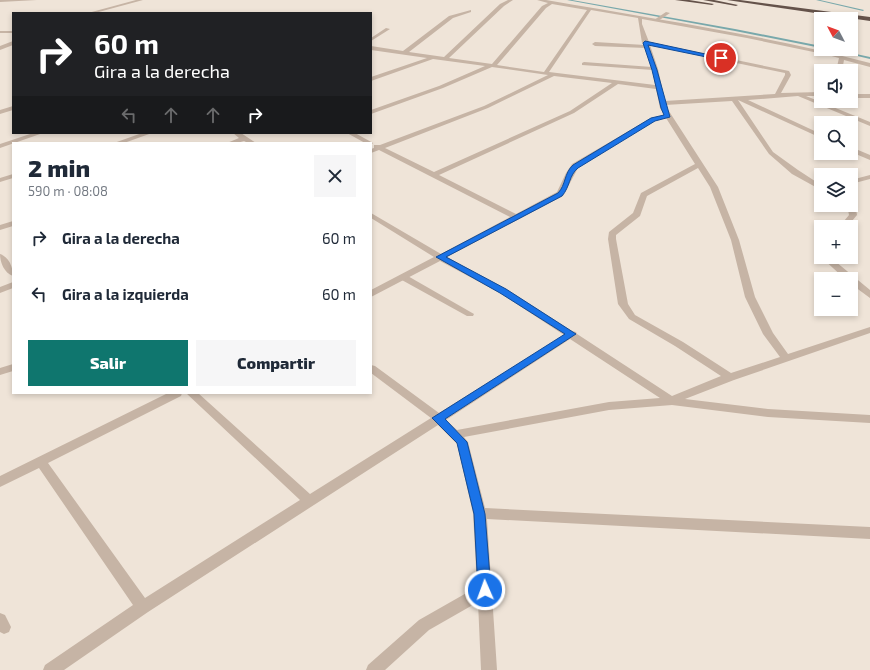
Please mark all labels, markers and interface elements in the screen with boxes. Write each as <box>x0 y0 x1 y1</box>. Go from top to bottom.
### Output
north arrow <box>814 12 858 56</box>
map controls <box>814 12 858 316</box>
text: 60 m <box>94 26 159 60</box>
icon: right <box>28 28 80 80</box>
pin <box>704 41 738 75</box>
icon: arrive <box>710 47 732 69</box>
text: Gira a la derecha <box>94 60 230 82</box>
button: sound <box>814 64 858 108</box>
icon: left <box>118 104 140 126</box>
icon: ahead <box>160 104 182 126</box>
icon: ahead <box>202 104 224 126</box>
icon: right <box>244 104 266 126</box>
button: search <box>814 116 858 160</box>
text: 2 min <box>28 153 90 182</box>
button: close <box>314 155 356 197</box>
button: layers <box>814 168 858 212</box>
text: 590 m · 08:08 <box>28 183 108 199</box>
button: + <box>814 220 858 264</box>
icon: right <box>28 227 50 249</box>
text: Gira a la derecha <box>62 229 180 247</box>
text: 60 m <box>322 229 356 247</box>
button: − <box>814 272 858 316</box>
icon: left <box>28 283 50 305</box>
text: Gira a la izquierda <box>62 285 189 303</box>
text: 60 m <box>322 285 356 303</box>
button: Salir <box>28 340 188 386</box>
button: Compartir <box>196 340 356 386</box>
position arrow <box>464 569 506 611</box>

